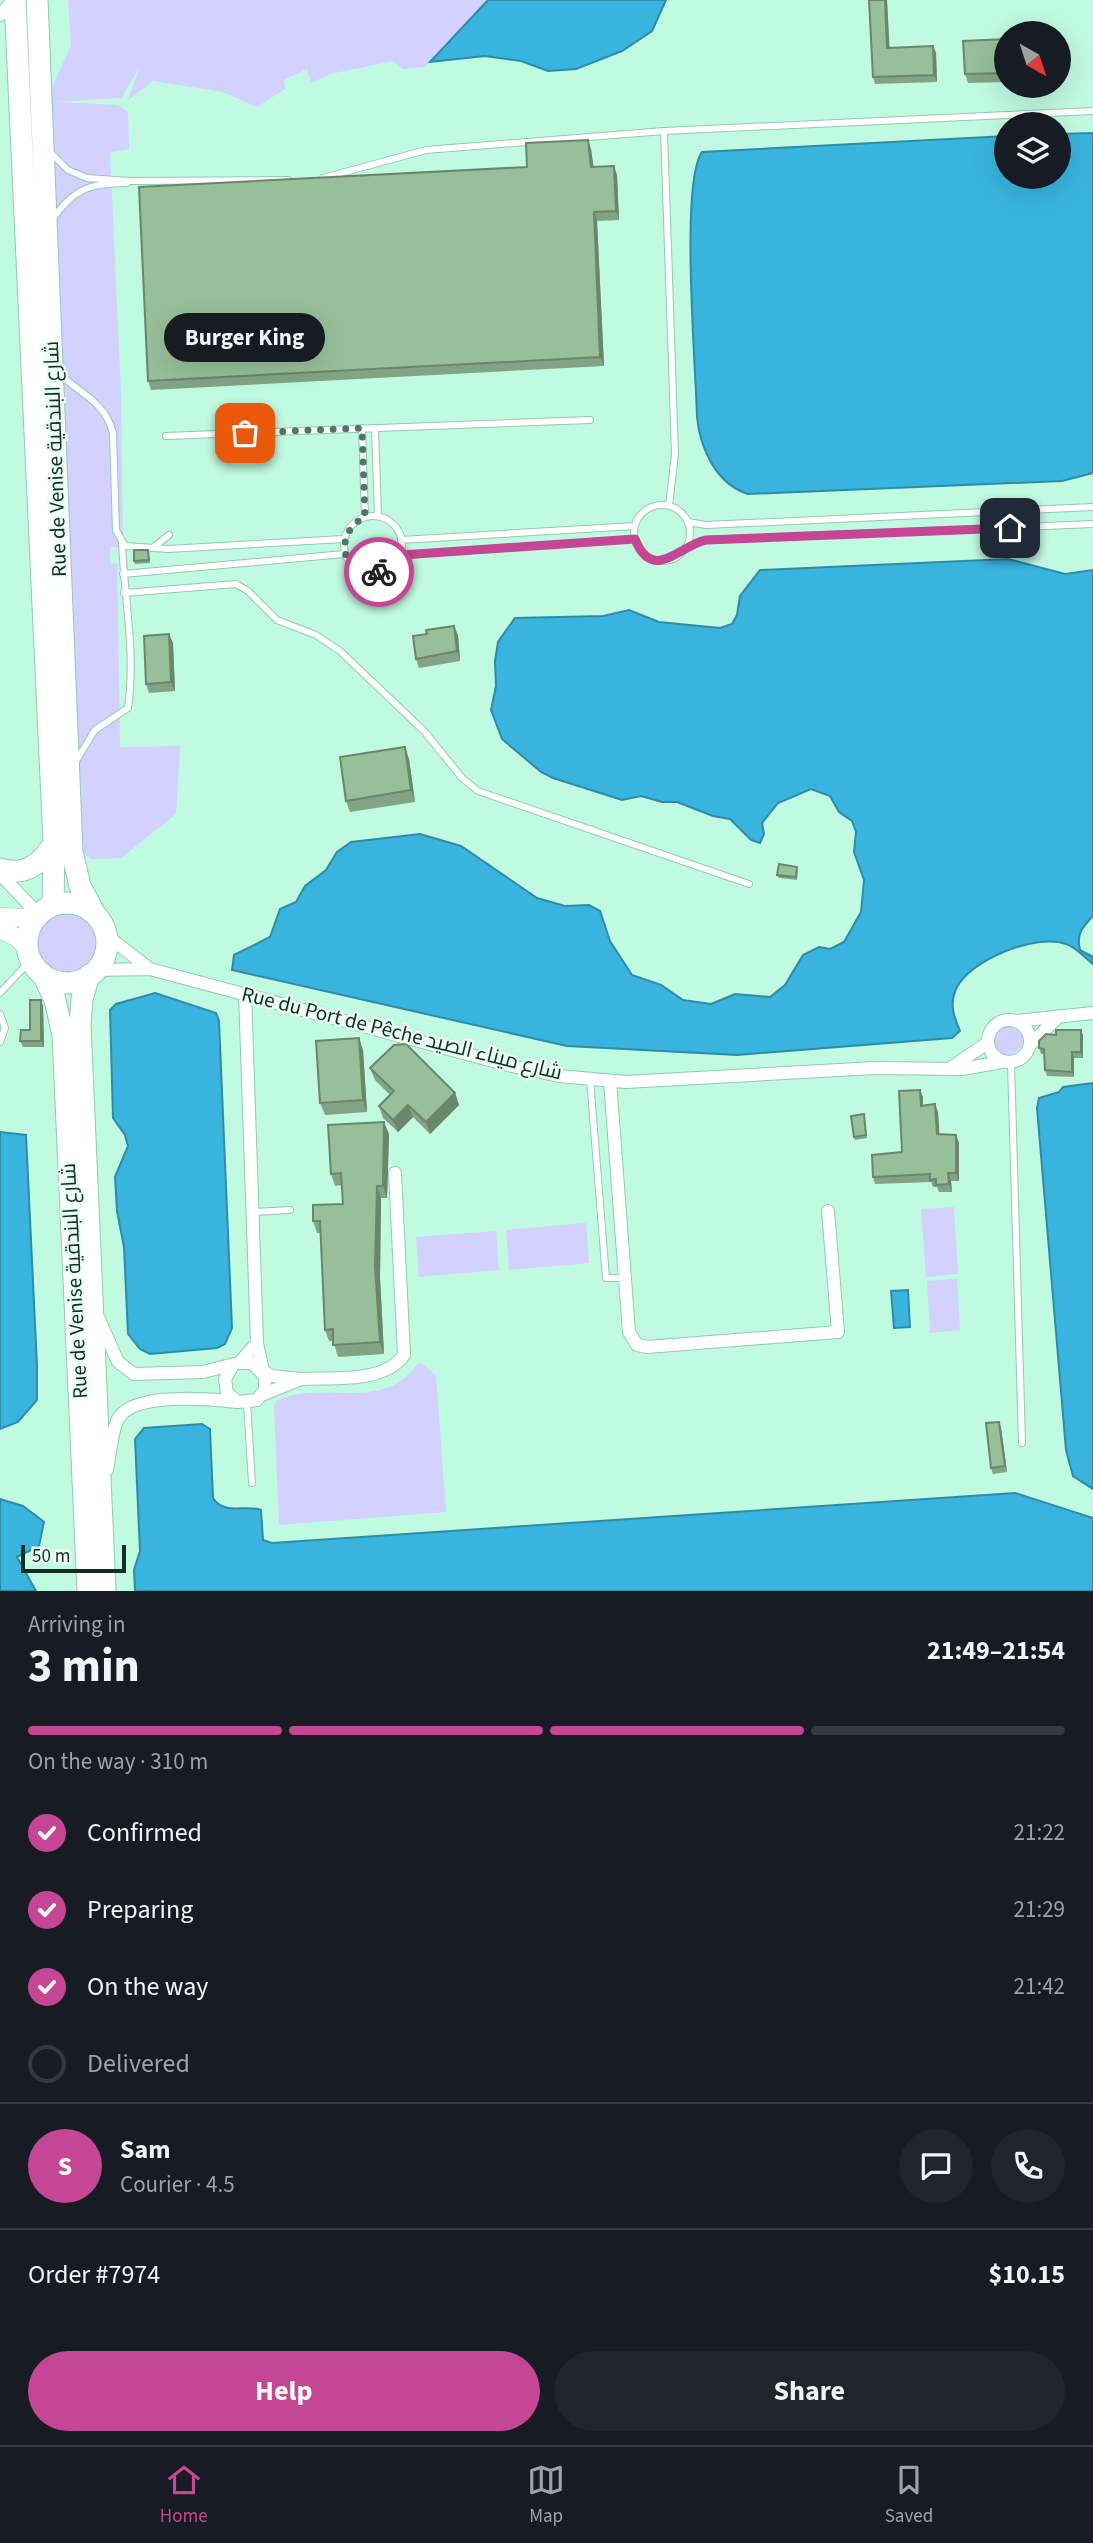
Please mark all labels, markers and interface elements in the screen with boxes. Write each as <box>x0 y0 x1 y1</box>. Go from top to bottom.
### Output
north arrow <box>994 21 1071 98</box>
map controls <box>994 21 1071 189</box>
button: layers <box>994 112 1071 189</box>
callout: Burger King <box>164 314 326 363</box>
text: Burger King <box>185 321 304 354</box>
street label: Rue de Venise شارع البندقية <box>36 340 74 578</box>
pin <box>215 403 275 463</box>
icon: bag <box>226 414 264 452</box>
pin <box>980 498 1040 558</box>
icon: home <box>991 509 1029 547</box>
courier <box>344 537 414 607</box>
icon: bike <box>360 553 398 591</box>
street label: Rue du Port de Pêche شارع ميناء الصيد <box>238 979 566 1087</box>
street label: Rue de Venise شارع البندقية <box>53 1162 95 1400</box>
scale bar <box>21 1542 126 1574</box>
text: 50 m <box>32 1543 70 1570</box>
text: Arriving in <box>28 1608 126 1641</box>
text: 21:49–21:54 <box>927 1632 1065 1669</box>
text: 3 min <box>28 1634 140 1699</box>
text: On the way · 310 m <box>28 1745 208 1778</box>
icon: check <box>28 1814 66 1852</box>
text: Confirmed <box>87 1814 202 1851</box>
text: 21:22 <box>1014 1816 1065 1849</box>
icon: check <box>28 1891 66 1929</box>
text: Preparing <box>87 1891 193 1928</box>
text: 21:29 <box>1014 1893 1065 1926</box>
icon: check <box>28 1968 66 2006</box>
text: On the way <box>87 1968 208 2005</box>
text: 21:42 <box>1014 1970 1065 2003</box>
text: Delivered <box>87 2045 190 2082</box>
button: chat <box>899 2129 973 2203</box>
button: phone <box>991 2129 1065 2203</box>
text: Sam <box>120 2131 170 2168</box>
text: S <box>58 2148 72 2185</box>
text: Courier · 4.5 <box>120 2168 235 2201</box>
text: Order #7974 <box>28 2256 160 2293</box>
text: $10.15 <box>989 2256 1065 2293</box>
button: Help <box>28 2351 540 2431</box>
button: Share <box>554 2351 1065 2431</box>
tab: Home <box>160 2461 208 2530</box>
tab: Map <box>527 2461 565 2530</box>
tab: Saved <box>885 2461 933 2530</box>

